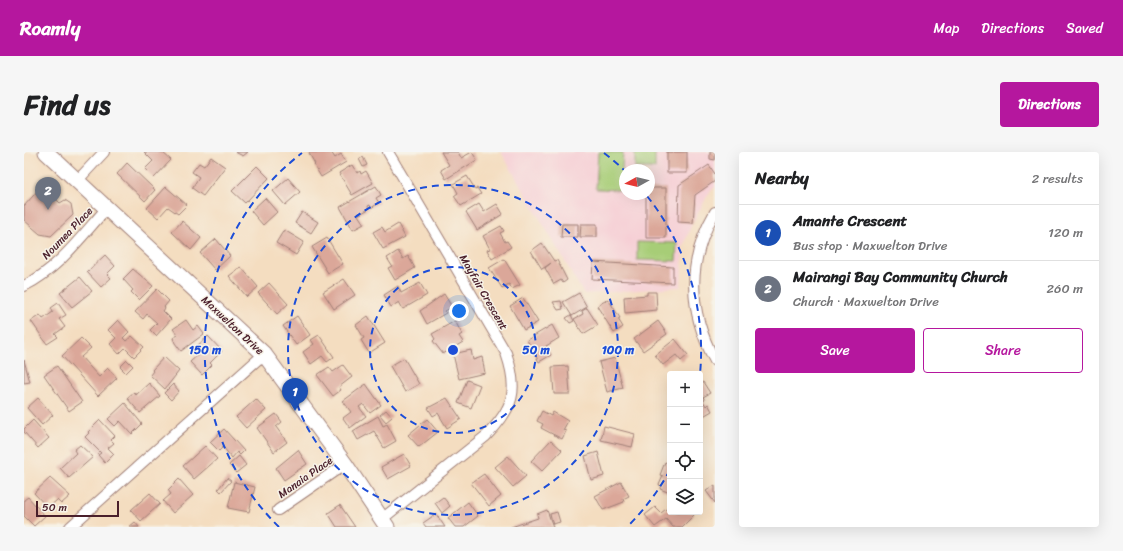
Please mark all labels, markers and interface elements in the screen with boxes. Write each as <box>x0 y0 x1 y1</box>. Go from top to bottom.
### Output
text: Roamly <box>20 12 80 45</box>
text: Map <box>933 16 959 41</box>
text: Directions <box>981 16 1044 41</box>
text: Saved <box>1066 16 1103 41</box>
text: Find us <box>24 80 111 129</box>
button: Directions <box>1000 82 1099 127</box>
text: Nearby <box>755 163 809 193</box>
north arrow <box>619 164 655 200</box>
text: 2 results <box>1032 167 1083 190</box>
pin: 2 <box>35 177 61 210</box>
street label: Noumea Place <box>37 202 98 264</box>
text: Amante Crescent <box>793 208 907 234</box>
text: 1 <box>765 221 771 244</box>
text: 120 m <box>1048 221 1083 244</box>
text: Bus stop · Maxwelton Drive <box>793 234 948 257</box>
street label: Mayfair Crescent <box>454 251 513 334</box>
text: Mairangi Bay Community Church <box>793 264 1008 290</box>
text: 2 <box>764 277 772 300</box>
text: 260 m <box>1047 277 1083 300</box>
text: Church · Maxwelton Drive <box>793 290 939 313</box>
street label: Maxwelton Drive <box>197 291 269 360</box>
your location <box>449 301 469 321</box>
button: Save <box>755 328 915 373</box>
button: Share <box>923 328 1083 373</box>
text: 150 m <box>189 339 222 361</box>
text: 50 m <box>522 339 550 361</box>
text: 100 m <box>602 339 635 361</box>
centre of rings <box>446 343 460 357</box>
map controls <box>667 371 703 515</box>
button: + <box>667 371 703 407</box>
pin: 1 <box>282 378 308 411</box>
button: − <box>667 407 703 443</box>
button: locate <box>667 443 703 479</box>
street label: Manaia Place <box>274 451 337 503</box>
button: layers <box>667 479 703 515</box>
text: 50 m <box>42 498 67 517</box>
scale bar <box>36 499 119 518</box>

